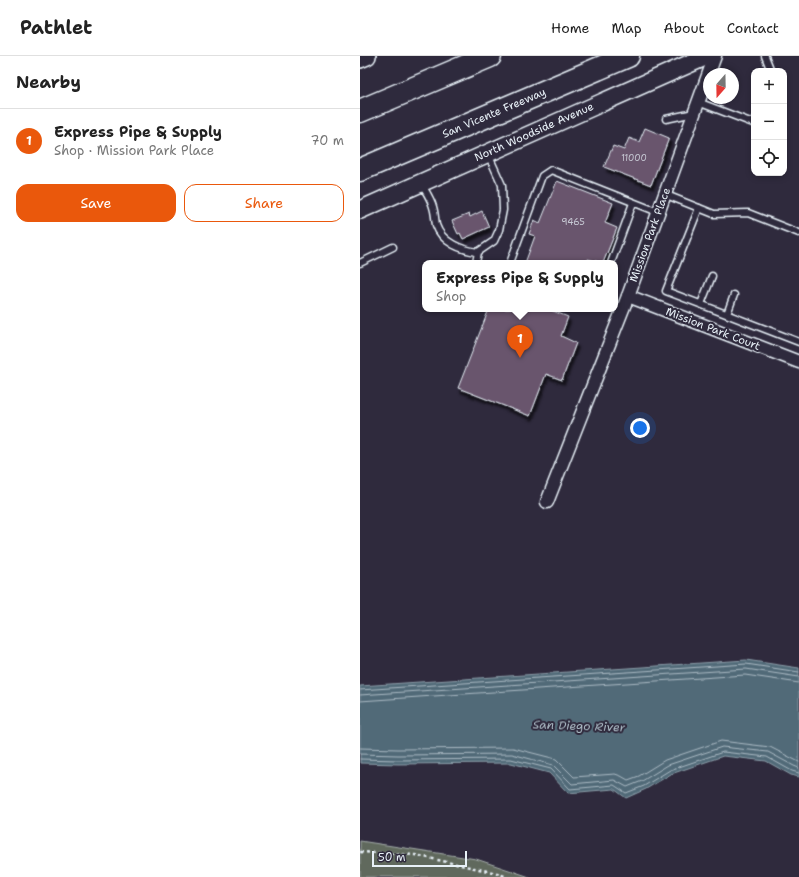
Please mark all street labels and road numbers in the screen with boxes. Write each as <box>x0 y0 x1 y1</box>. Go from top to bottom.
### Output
street label: San Vicente Freeway <box>440 84 548 142</box>
street label: North Woodside Avenue <box>472 99 596 165</box>
street label: Mission Park Place <box>626 186 674 284</box>
street label: Mission Park Court <box>663 304 763 354</box>

